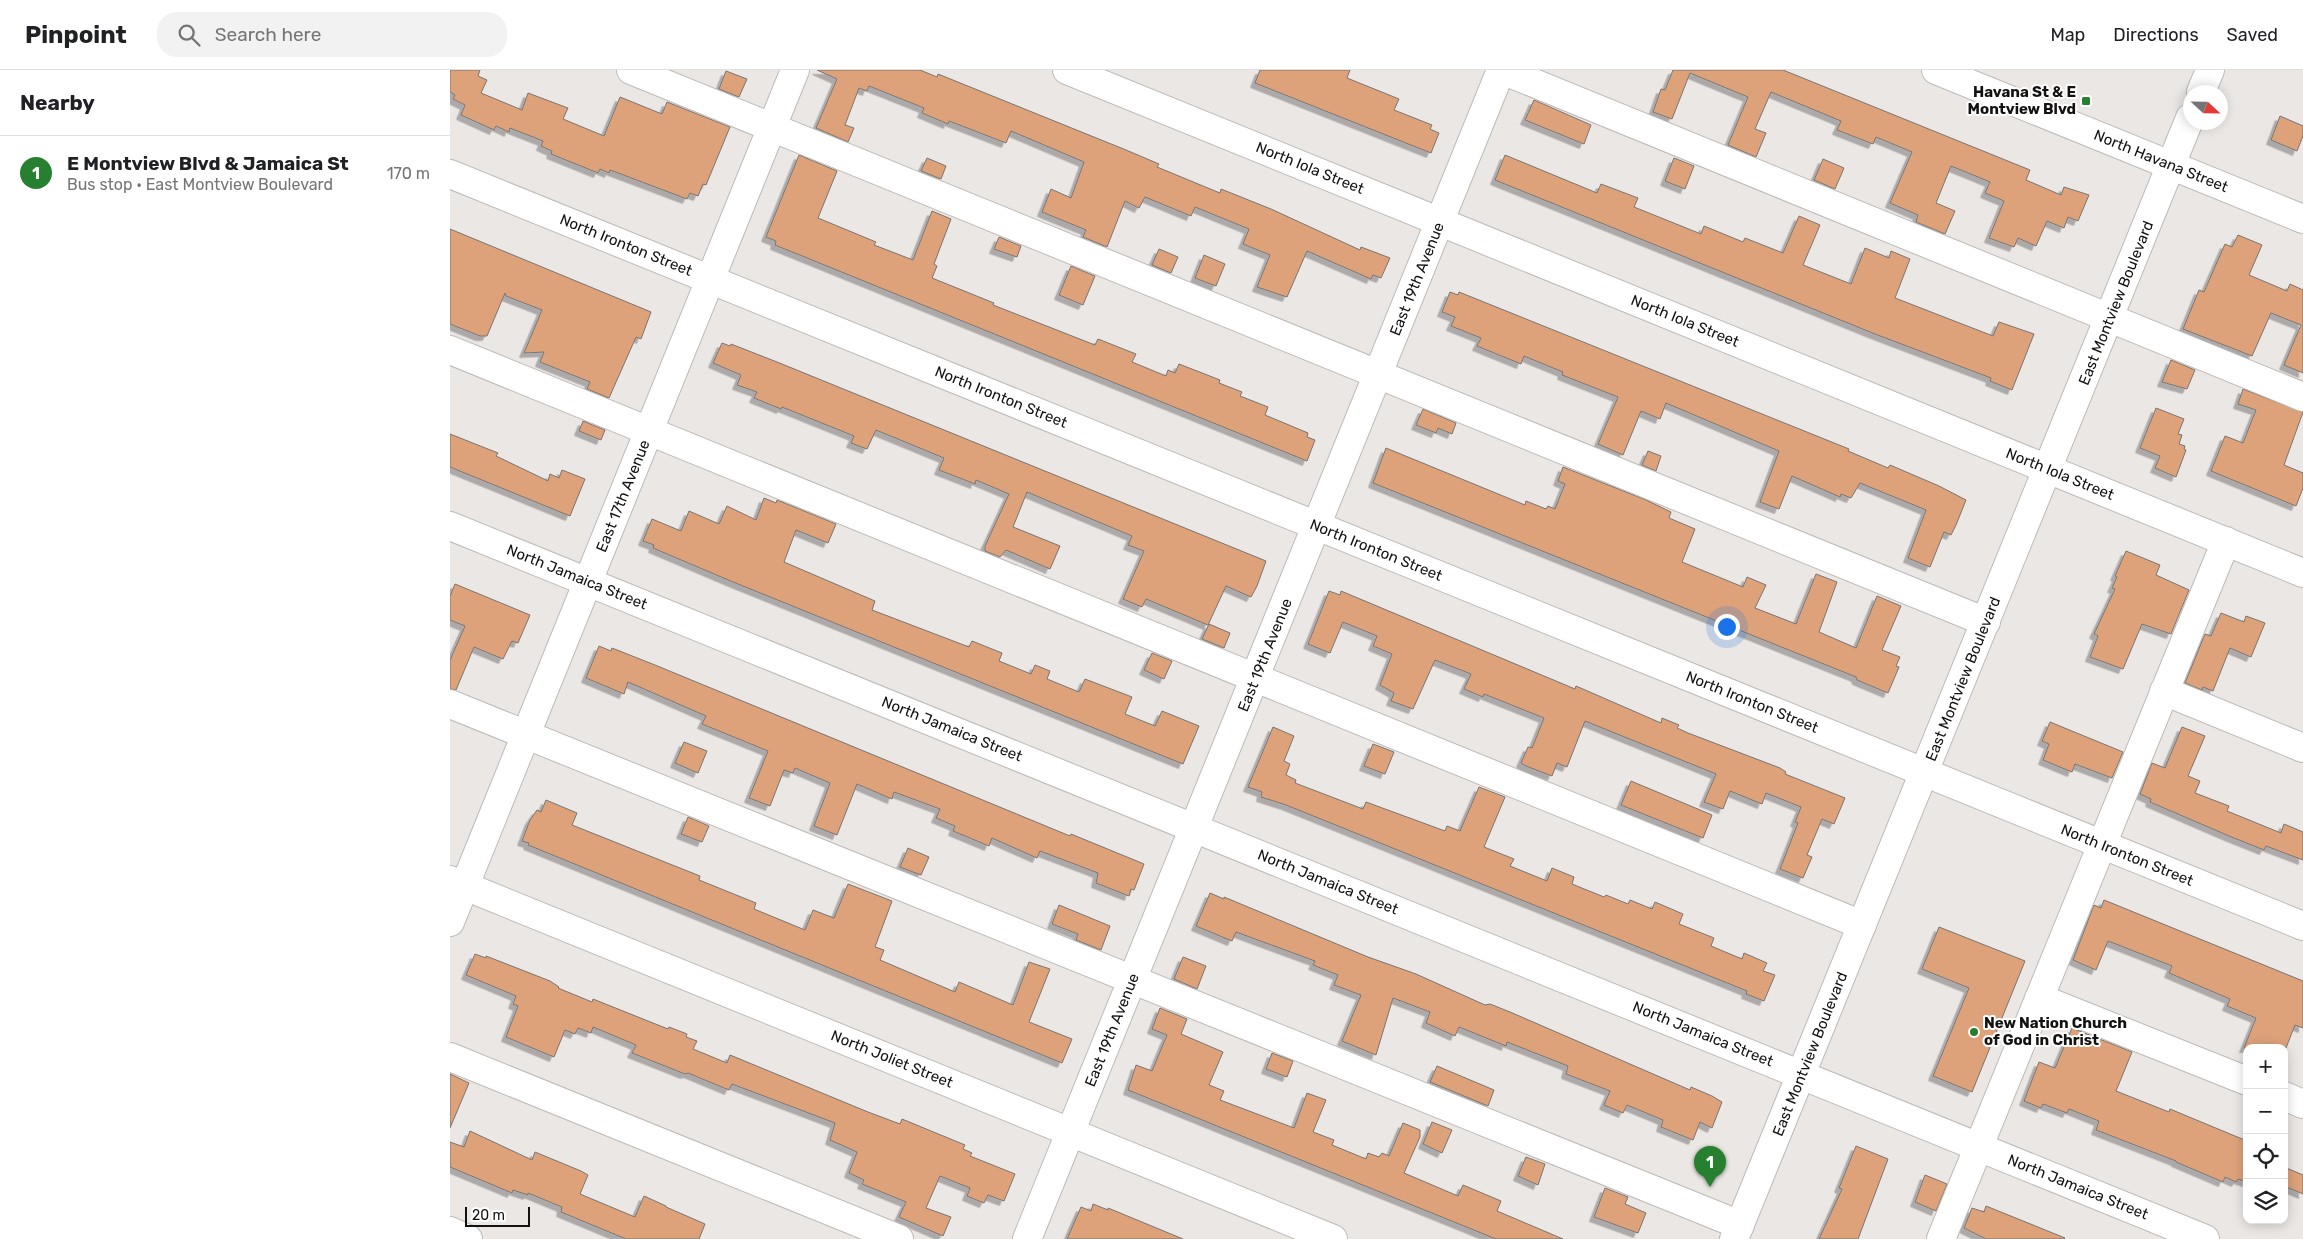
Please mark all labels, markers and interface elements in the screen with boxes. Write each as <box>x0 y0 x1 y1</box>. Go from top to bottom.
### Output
search box <box>157 12 507 57</box>
text: Pinpoint <box>25 21 127 49</box>
icon: search <box>175 21 203 49</box>
text: Search here <box>215 23 321 46</box>
text: Map <box>2050 24 2085 46</box>
text: Directions <box>2113 24 2199 46</box>
text: Saved <box>2227 24 2278 46</box>
place label: Havana St & E Montview Blvd <box>1968 83 2076 118</box>
north arrow <box>2183 85 2228 130</box>
text: Nearby <box>20 90 95 115</box>
marker: Havana St & E Montview Blvd <box>2080 95 2092 107</box>
street label: North Havana Street <box>2091 126 2231 196</box>
street label: North Iola Street <box>1253 138 1367 198</box>
text: E Montview Blvd & Jamaica St <box>67 152 349 175</box>
text: 1 <box>32 164 40 183</box>
text: 170 m <box>387 164 430 183</box>
text: Bus stop · East Montview Boulevard <box>67 175 333 194</box>
street label: North Ironton Street <box>557 210 695 280</box>
street label: East Montview Boulevard <box>2075 218 2157 388</box>
street label: East 19th Avenue <box>1386 220 1448 338</box>
street label: North Iola Street <box>1628 291 1742 351</box>
street label: North Ironton Street <box>932 362 1070 432</box>
street label: East 17th Avenue <box>592 437 654 555</box>
street label: North Iola Street <box>2003 444 2117 504</box>
street label: North Ironton Street <box>1307 515 1445 585</box>
street label: North Jamaica Street <box>504 541 650 613</box>
street label: East Montview Boulevard <box>1922 594 2004 764</box>
street label: East 19th Avenue <box>1234 596 1296 714</box>
your location <box>1714 614 1740 640</box>
street label: North Ironton Street <box>1683 667 1821 737</box>
street label: North Jamaica Street <box>879 693 1025 765</box>
street label: North Ironton Street <box>2058 820 2196 890</box>
street label: North Jamaica Street <box>1255 846 1401 918</box>
street label: East Montview Boulevard <box>1769 969 1851 1139</box>
street label: East 19th Avenue <box>1081 971 1143 1089</box>
street label: North Jamaica Street <box>1630 998 1776 1070</box>
place label: New Nation Church of God in Christ <box>1984 1014 2127 1049</box>
street label: North Joliet Street <box>828 1026 956 1092</box>
marker: New Nation Church of God in Christ <box>1968 1026 1980 1038</box>
map controls <box>2243 1044 2288 1224</box>
button: + <box>2243 1044 2288 1089</box>
button: − <box>2243 1089 2288 1134</box>
button: locate <box>2243 1134 2288 1179</box>
pin: 1 <box>1694 1146 1726 1187</box>
street label: North Jamaica Street <box>2005 1151 2151 1223</box>
button: layers <box>2243 1179 2288 1224</box>
scale bar <box>465 1204 530 1227</box>
text: 20 m <box>472 1207 505 1224</box>

